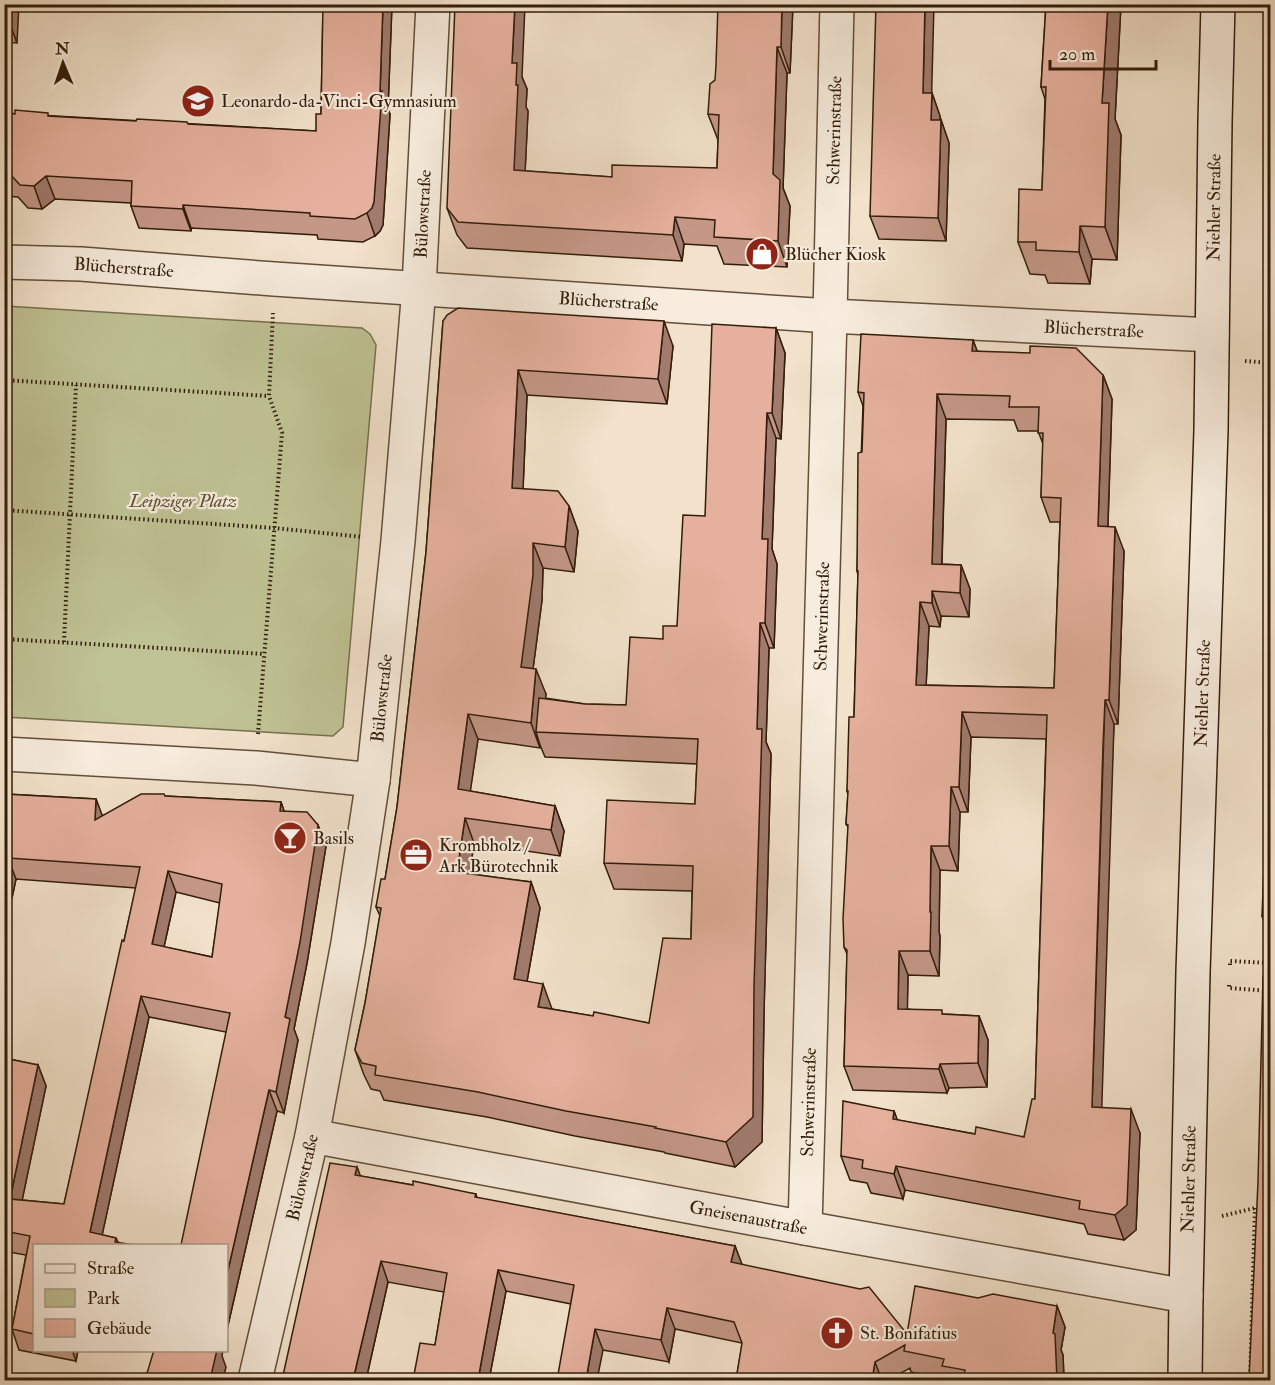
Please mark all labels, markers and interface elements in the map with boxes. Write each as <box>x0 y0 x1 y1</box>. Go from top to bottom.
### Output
north arrow <box>33 33 93 93</box>
scale bar <box>1050 33 1156 71</box>
text: N <box>54 39 71 59</box>
text: 20 m <box>1059 43 1095 66</box>
street label: Schwerinstraße <box>822 75 847 185</box>
school or university icon: Leonardo-da-Vinci-Gymnasium <box>180 83 216 119</box>
place label: Leonardo-da-Vinci-Gymnasium <box>221 90 457 113</box>
street label: Niehler Straße <box>1202 153 1227 261</box>
street label: Bülowstraße <box>409 169 437 259</box>
shop icon: Blücher Kiosk <box>744 236 780 272</box>
place label: Blücher Kiosk <box>785 243 886 266</box>
street label: Blücherstraße <box>74 253 175 283</box>
street label: Blücherstraße <box>558 287 660 317</box>
street label: Blücherstraße <box>1043 316 1145 344</box>
park label: Leipziger Platz <box>128 490 237 513</box>
street label: Schwerinstraße <box>809 561 835 671</box>
street label: Niehler Straße <box>1189 639 1216 747</box>
street label: Bülowstraße <box>366 653 398 744</box>
bar icon: Basils <box>272 820 308 856</box>
place label: Basils <box>313 827 354 850</box>
place label: Krombholz / Ark Bürotechnik <box>438 834 559 878</box>
office icon: Krombholz / Ark Bürotechnik <box>398 837 434 873</box>
street label: Schwerinstraße <box>796 1047 822 1157</box>
street label: Niehler Straße <box>1176 1125 1202 1233</box>
street label: Bülowstraße <box>282 1131 324 1223</box>
street label: Gneisenaustraße <box>687 1196 810 1240</box>
legend <box>33 1244 228 1352</box>
text: Straße <box>87 1257 135 1280</box>
text: Park <box>87 1287 120 1310</box>
church icon: St. Bonifatius <box>819 1315 855 1351</box>
text: Gebäude <box>87 1317 152 1340</box>
place label: St. Bonifatius <box>860 1322 957 1345</box>

